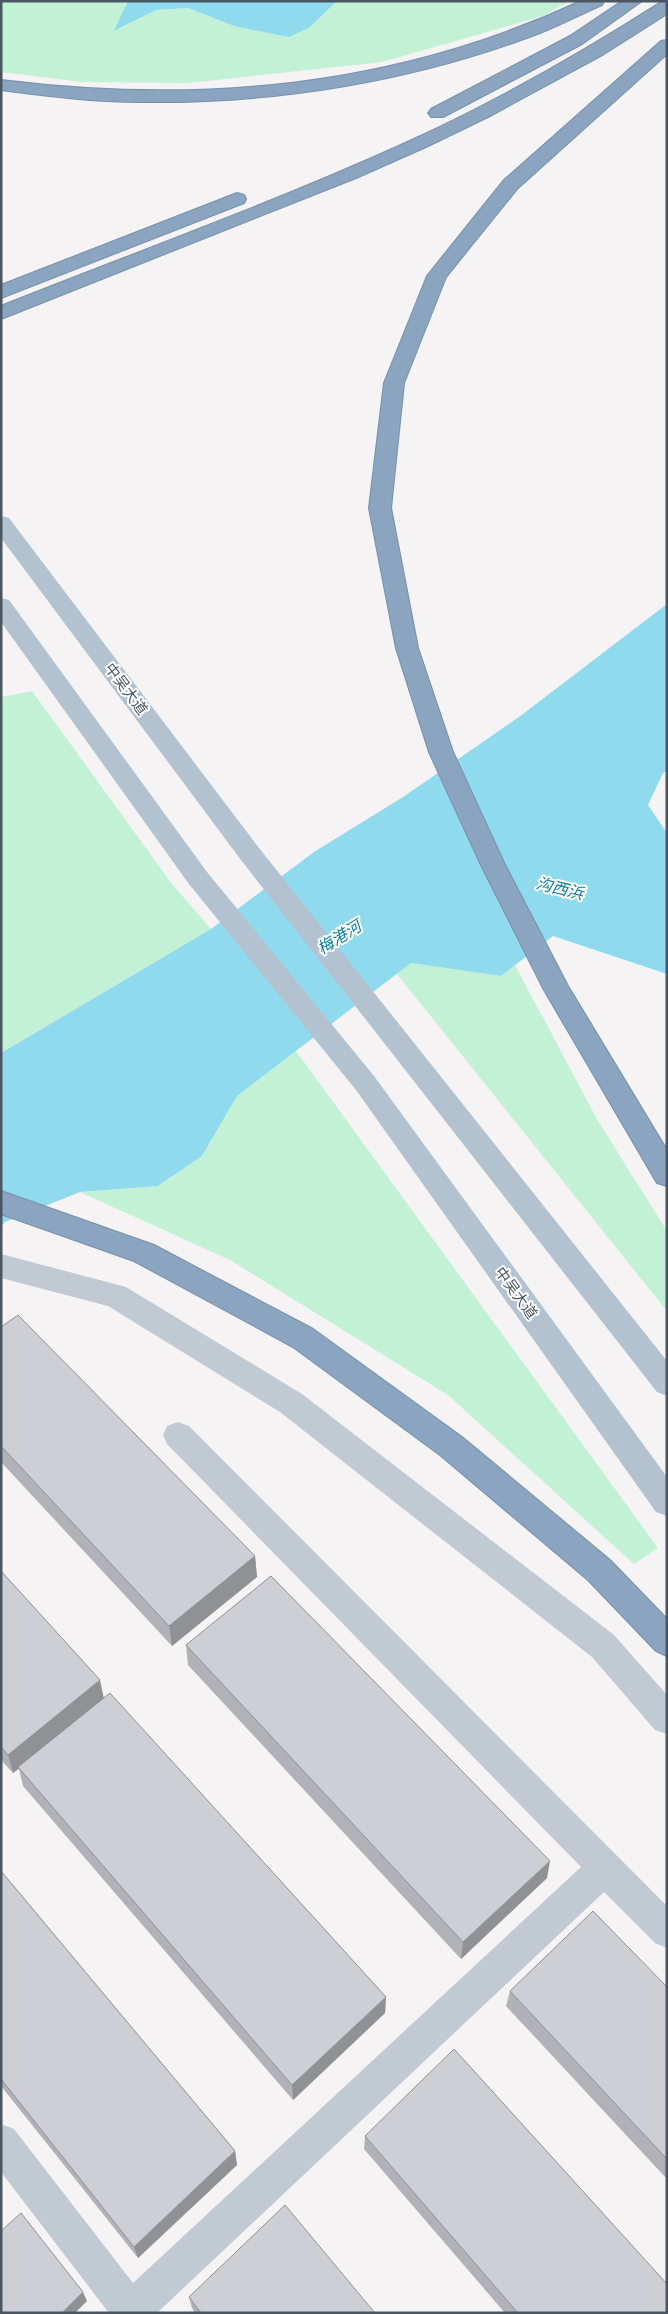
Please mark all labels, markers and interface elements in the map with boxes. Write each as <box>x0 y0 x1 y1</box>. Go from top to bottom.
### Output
street label: 中吴大道 <box>101 660 151 718</box>
water label: 沟西浜 <box>534 873 587 904</box>
water label: 梅港河 <box>314 915 367 958</box>
street label: 中吴大道 <box>491 1263 541 1323</box>

